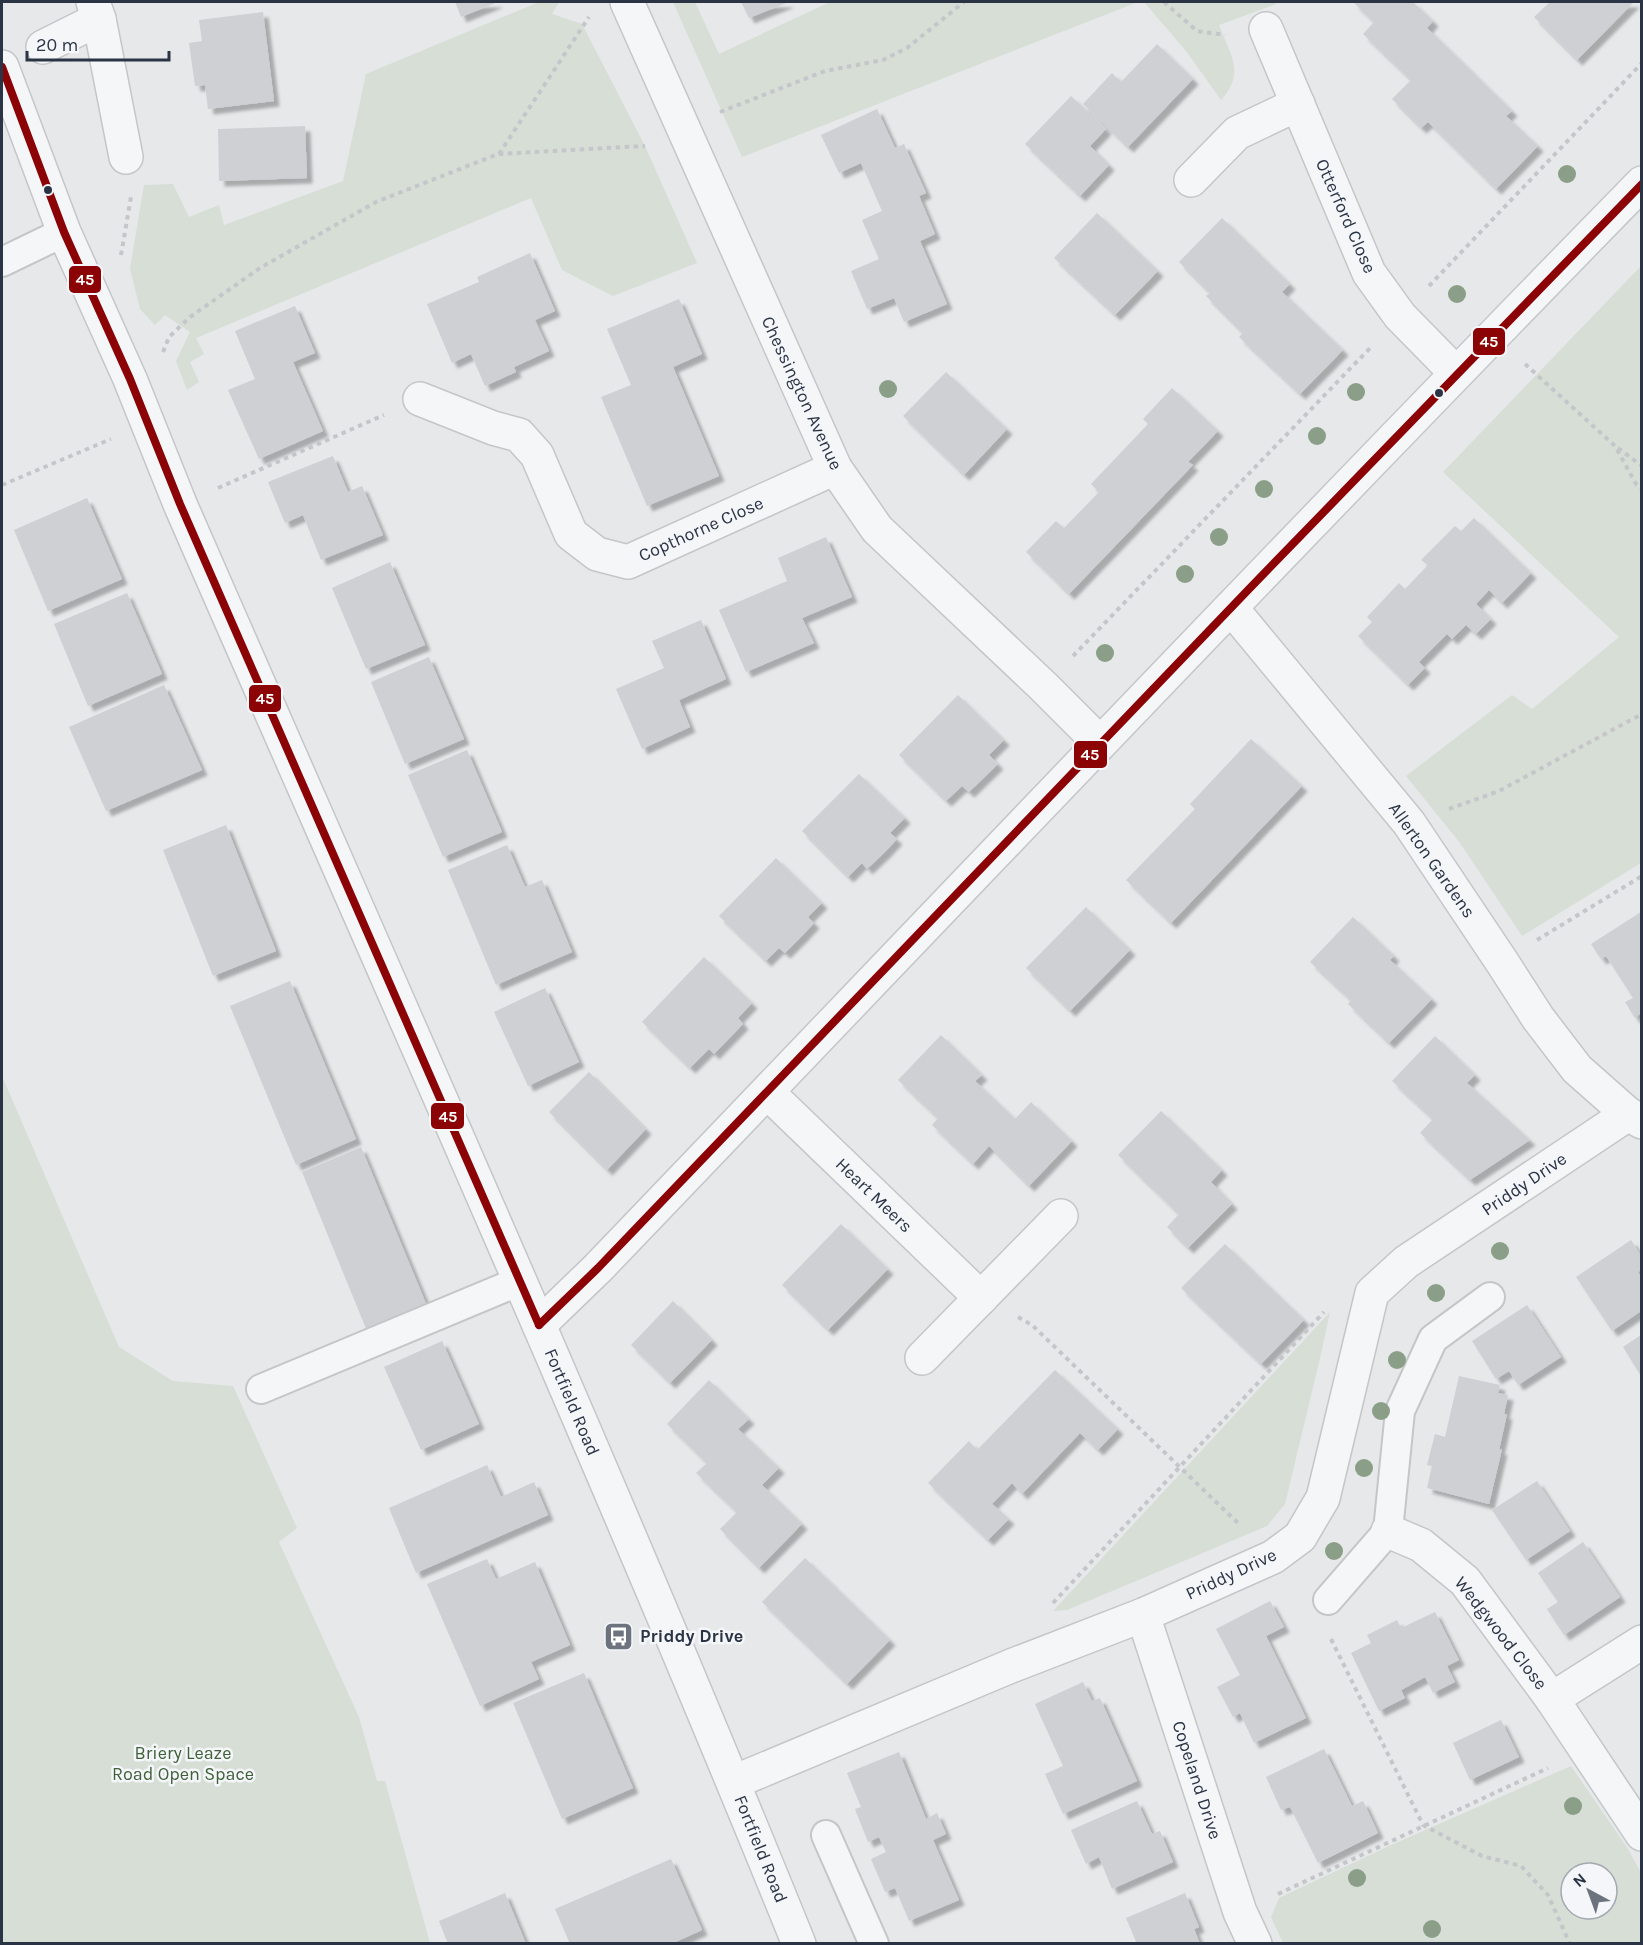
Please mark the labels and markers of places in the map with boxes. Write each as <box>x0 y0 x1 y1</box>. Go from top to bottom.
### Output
unlabelled marker <box>42 184 54 196</box>
unlabelled marker <box>1433 387 1445 399</box>
bus stop icon: Priddy Drive <box>603 1620 635 1652</box>
place label: Priddy Drive <box>640 1625 743 1647</box>

